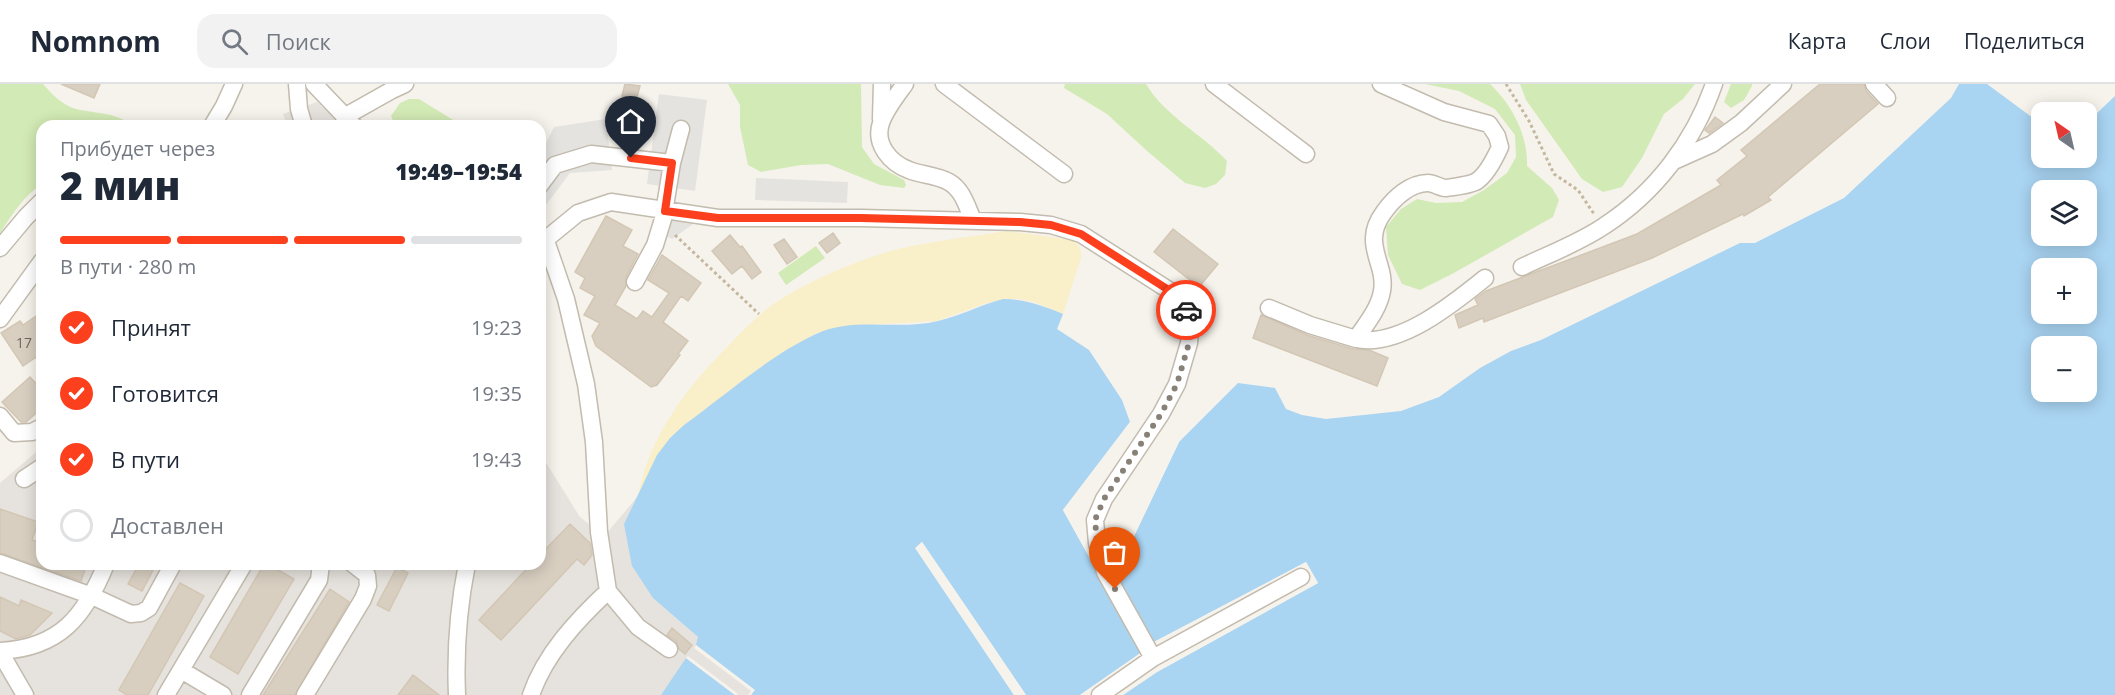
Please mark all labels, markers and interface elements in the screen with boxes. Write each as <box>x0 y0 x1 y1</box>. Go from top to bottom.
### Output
search box <box>197 14 617 68</box>
text: Nomnom <box>30 22 161 60</box>
icon: search <box>218 25 251 58</box>
text: Поиск <box>266 26 331 56</box>
text: Карта <box>1788 27 1847 55</box>
text: Слои <box>1880 27 1931 55</box>
text: Поделиться <box>1964 27 2085 55</box>
pin <box>605 96 656 158</box>
north arrow <box>2031 102 2097 168</box>
map controls <box>2031 102 2097 402</box>
icon: home <box>614 105 647 138</box>
text: Прибудет через <box>60 135 215 162</box>
text: 19:49–19:54 <box>395 156 522 186</box>
text: 2 мин <box>60 158 180 211</box>
button: layers <box>2031 180 2097 246</box>
text: В пути · 280 m <box>60 253 196 280</box>
button: + <box>2031 258 2097 324</box>
courier <box>1156 280 1216 340</box>
icon: car <box>1170 294 1203 327</box>
icon: check <box>60 311 93 344</box>
text: Принят <box>111 312 191 342</box>
text: 19:23 <box>471 314 522 341</box>
house number: 17 <box>16 333 32 352</box>
button: − <box>2031 336 2097 402</box>
icon: check <box>60 377 93 410</box>
text: Готовится <box>111 378 219 408</box>
text: 19:35 <box>471 380 522 407</box>
icon: check <box>60 443 93 476</box>
text: В пути <box>111 444 180 474</box>
text: 19:43 <box>471 446 522 473</box>
text: Доставлен <box>111 510 224 540</box>
pin <box>1089 527 1140 589</box>
icon: bag <box>1098 536 1131 569</box>

